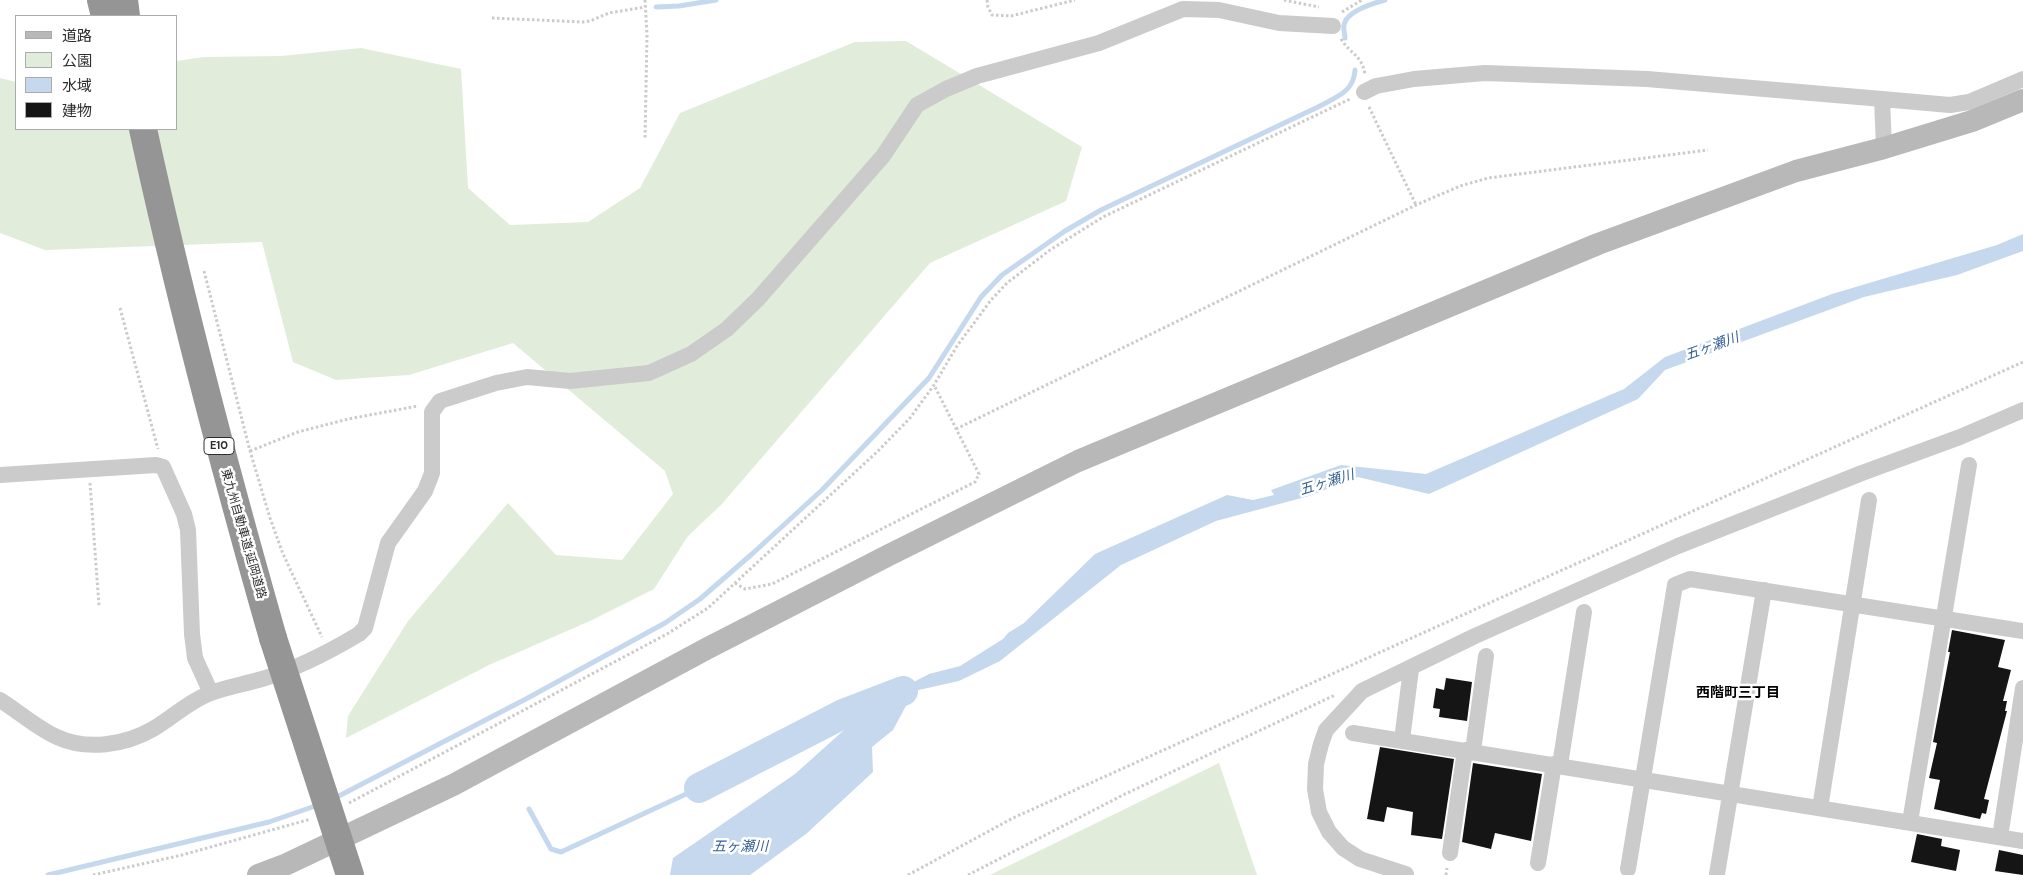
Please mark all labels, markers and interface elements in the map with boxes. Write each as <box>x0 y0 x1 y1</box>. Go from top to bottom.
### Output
legend <box>15 15 178 130</box>
text: 道路 <box>62 26 92 46</box>
text: 公園 <box>62 51 92 71</box>
text: 水域 <box>62 76 92 96</box>
text: 建物 <box>62 101 92 121</box>
water label: 五ヶ瀬川 <box>1683 330 1741 364</box>
road number: E10 <box>204 438 234 454</box>
street label: 東九州自動車道;延岡道路 <box>218 467 268 601</box>
water label: 五ヶ瀬川 <box>1298 467 1356 499</box>
district label: 西階町三丁目 <box>1696 685 1780 701</box>
water label: 五ヶ瀬川 <box>712 839 768 855</box>

